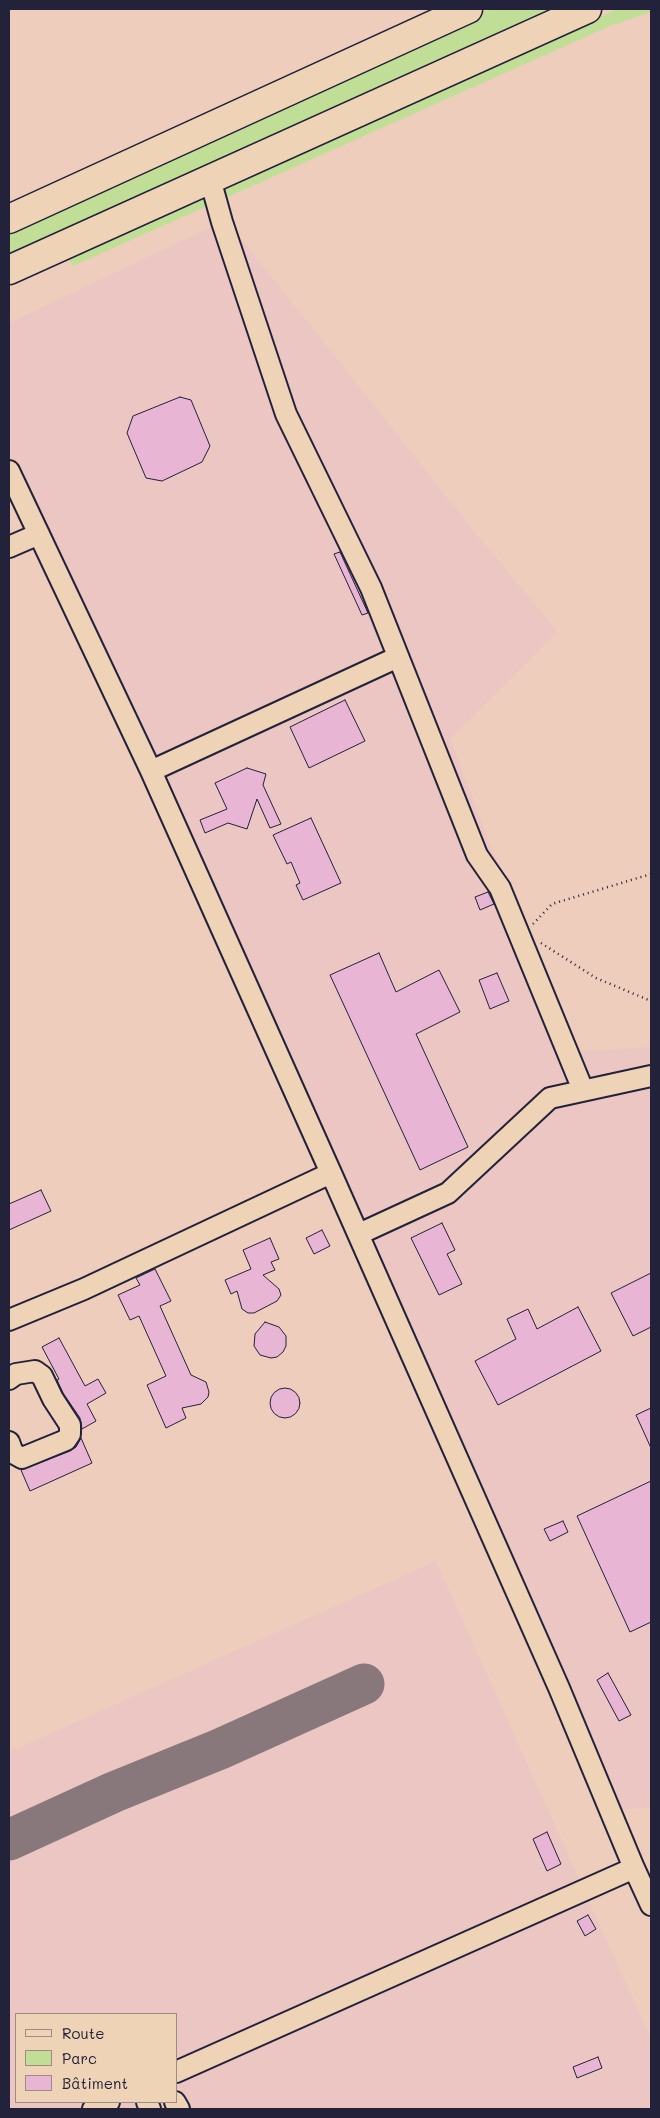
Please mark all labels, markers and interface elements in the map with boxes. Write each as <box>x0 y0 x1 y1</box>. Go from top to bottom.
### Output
legend <box>15 2013 178 2103</box>
text: Route <box>62 2023 105 2043</box>
text: Parc <box>62 2048 97 2068</box>
text: Bâtiment <box>62 2073 128 2093</box>

